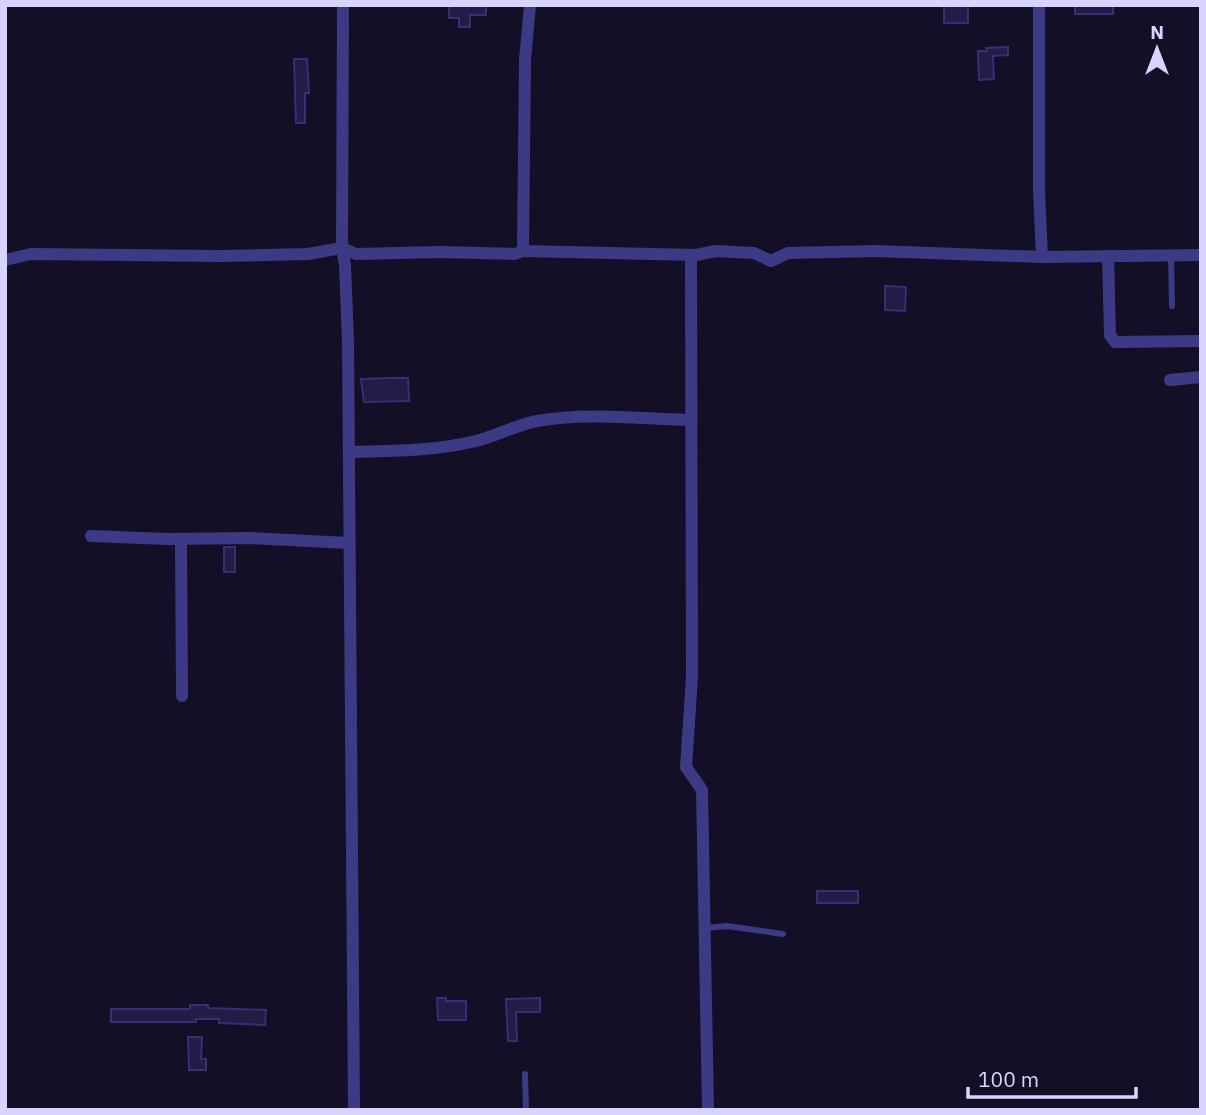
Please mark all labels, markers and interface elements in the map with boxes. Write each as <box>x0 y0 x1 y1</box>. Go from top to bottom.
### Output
north arrow <box>1122 14 1192 84</box>
text: N <box>1150 20 1164 44</box>
scale bar <box>968 1056 1136 1100</box>
text: 100 m <box>978 1065 1039 1093</box>

